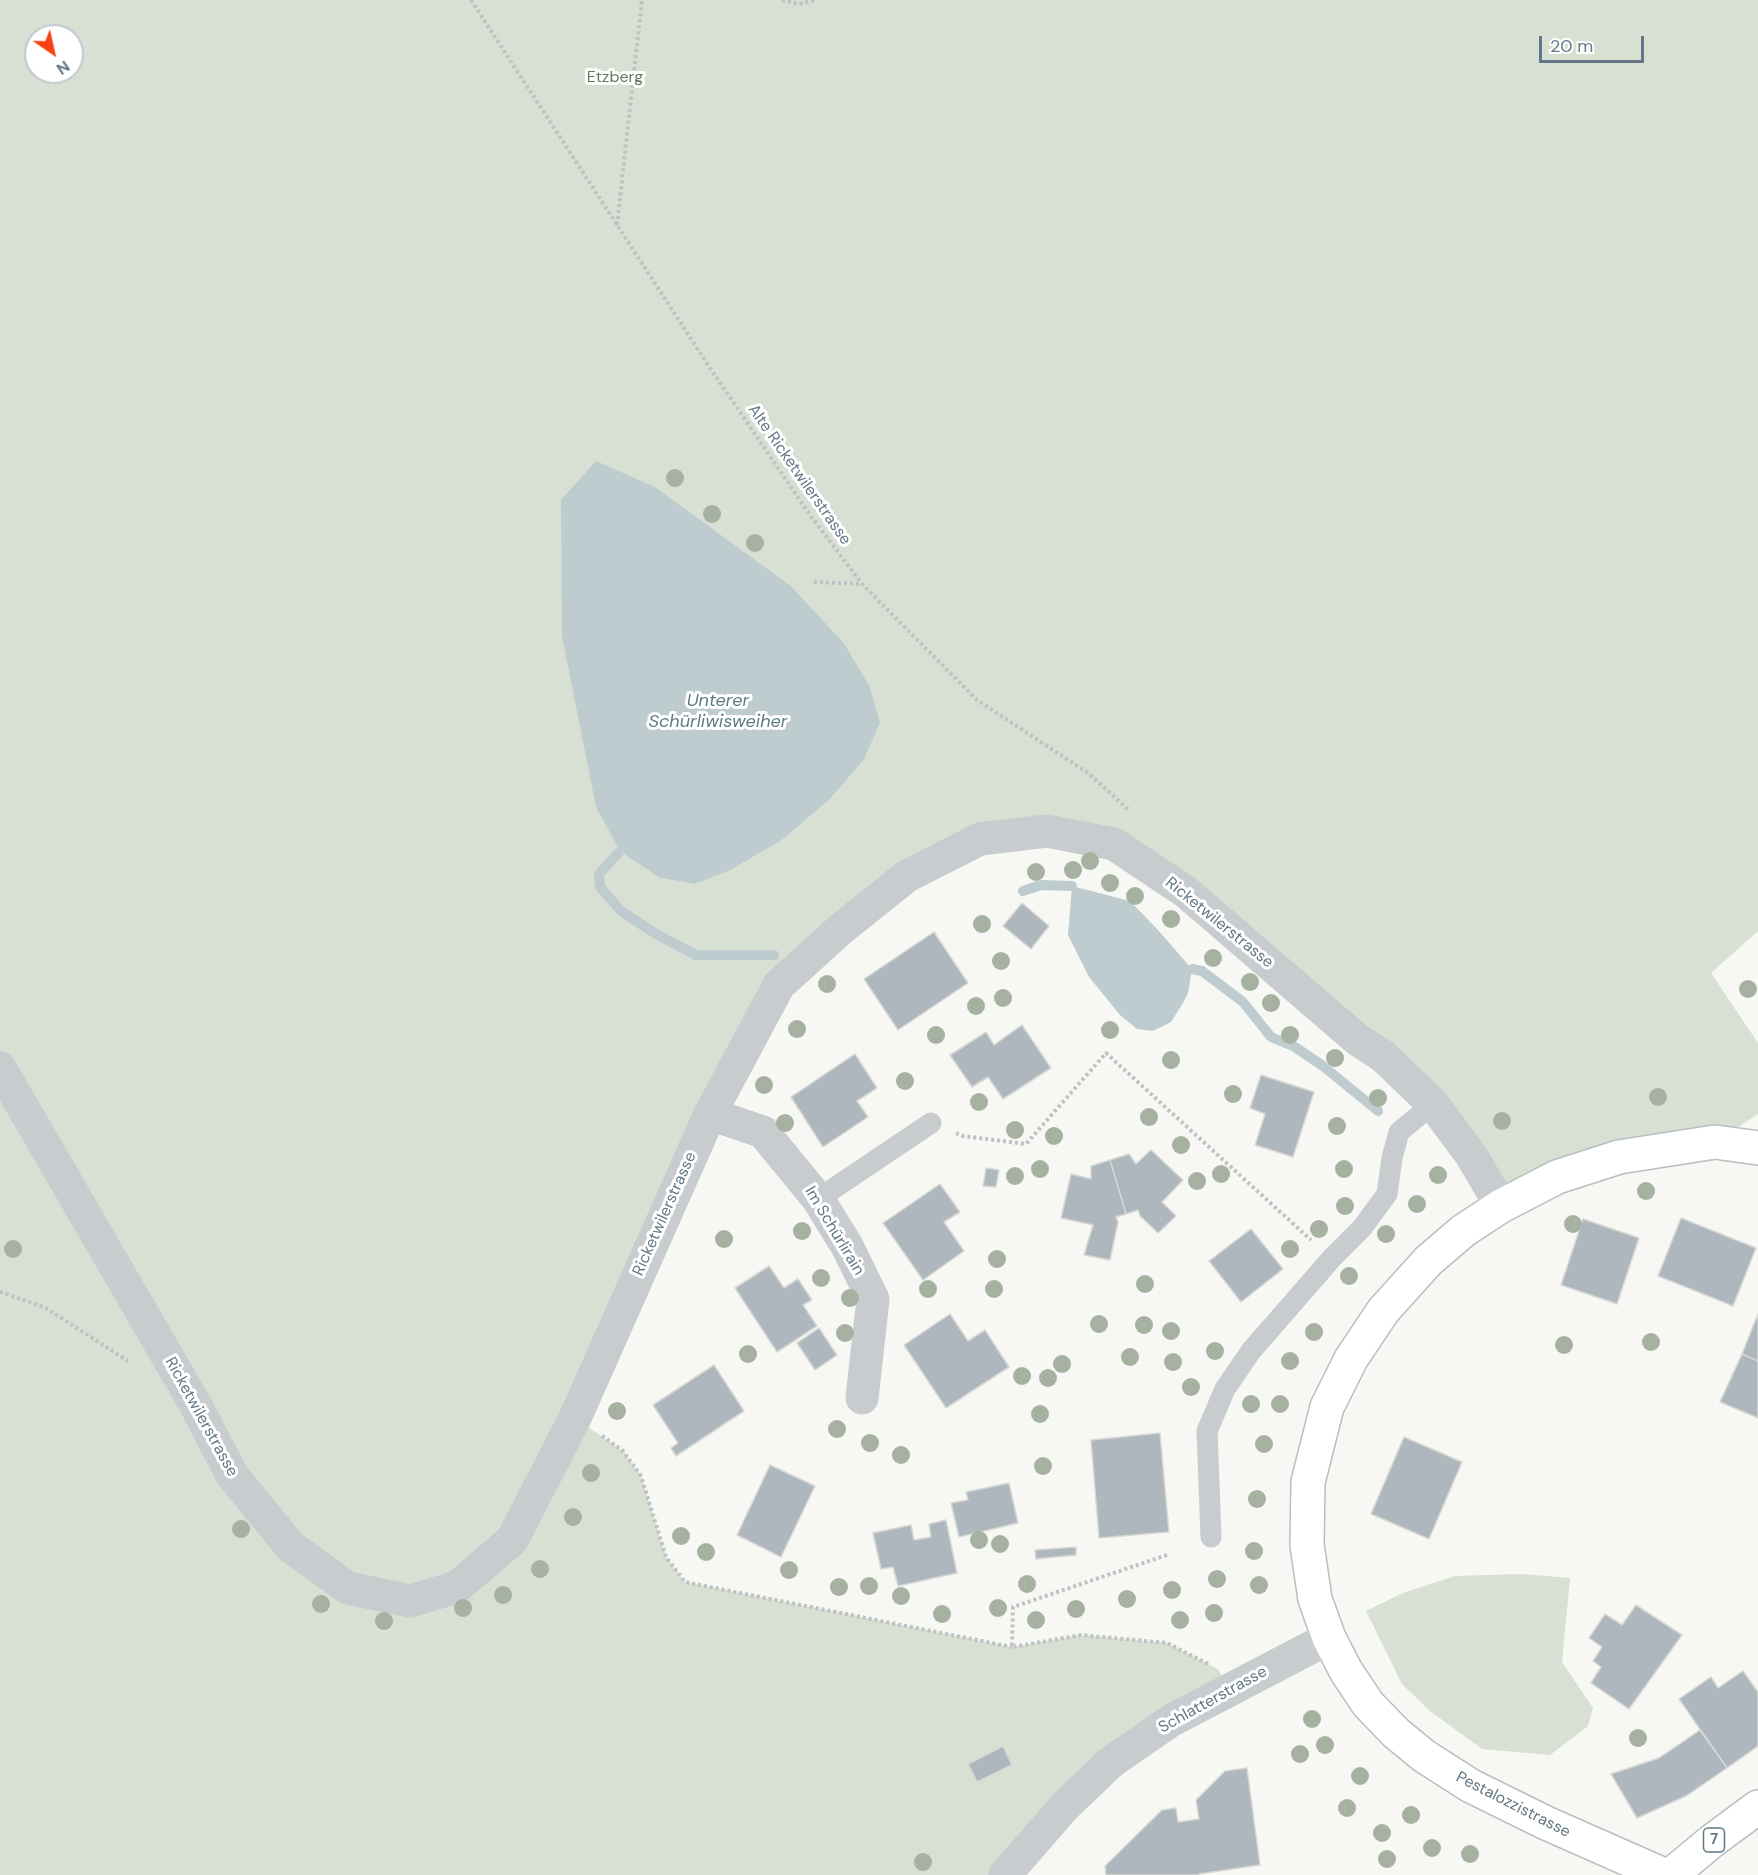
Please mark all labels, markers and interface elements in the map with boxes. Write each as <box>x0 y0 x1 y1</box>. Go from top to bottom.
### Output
north arrow <box>24 24 84 84</box>
scale bar <box>1542 24 1647 62</box>
text: 20 m <box>1550 34 1593 58</box>
text: N <box>53 56 74 80</box>
park label: Etzberg <box>587 68 643 88</box>
street label: Alte Ricketwilerstrasse <box>743 401 855 549</box>
water label: Unterer Schürliwisweiher <box>649 690 787 732</box>
street label: Ricketwilerstrasse <box>1161 874 1277 972</box>
street label: Ricketwilerstrasse <box>629 1149 701 1279</box>
street label: Im Schürlirain <box>800 1183 868 1279</box>
street label: Ricketwilerstrasse <box>160 1354 242 1480</box>
street label: Schlatterstrasse <box>1156 1662 1270 1738</box>
street label: Pestalozzistrasse <box>1453 1768 1573 1842</box>
road number: 7 <box>1704 1828 1724 1852</box>

